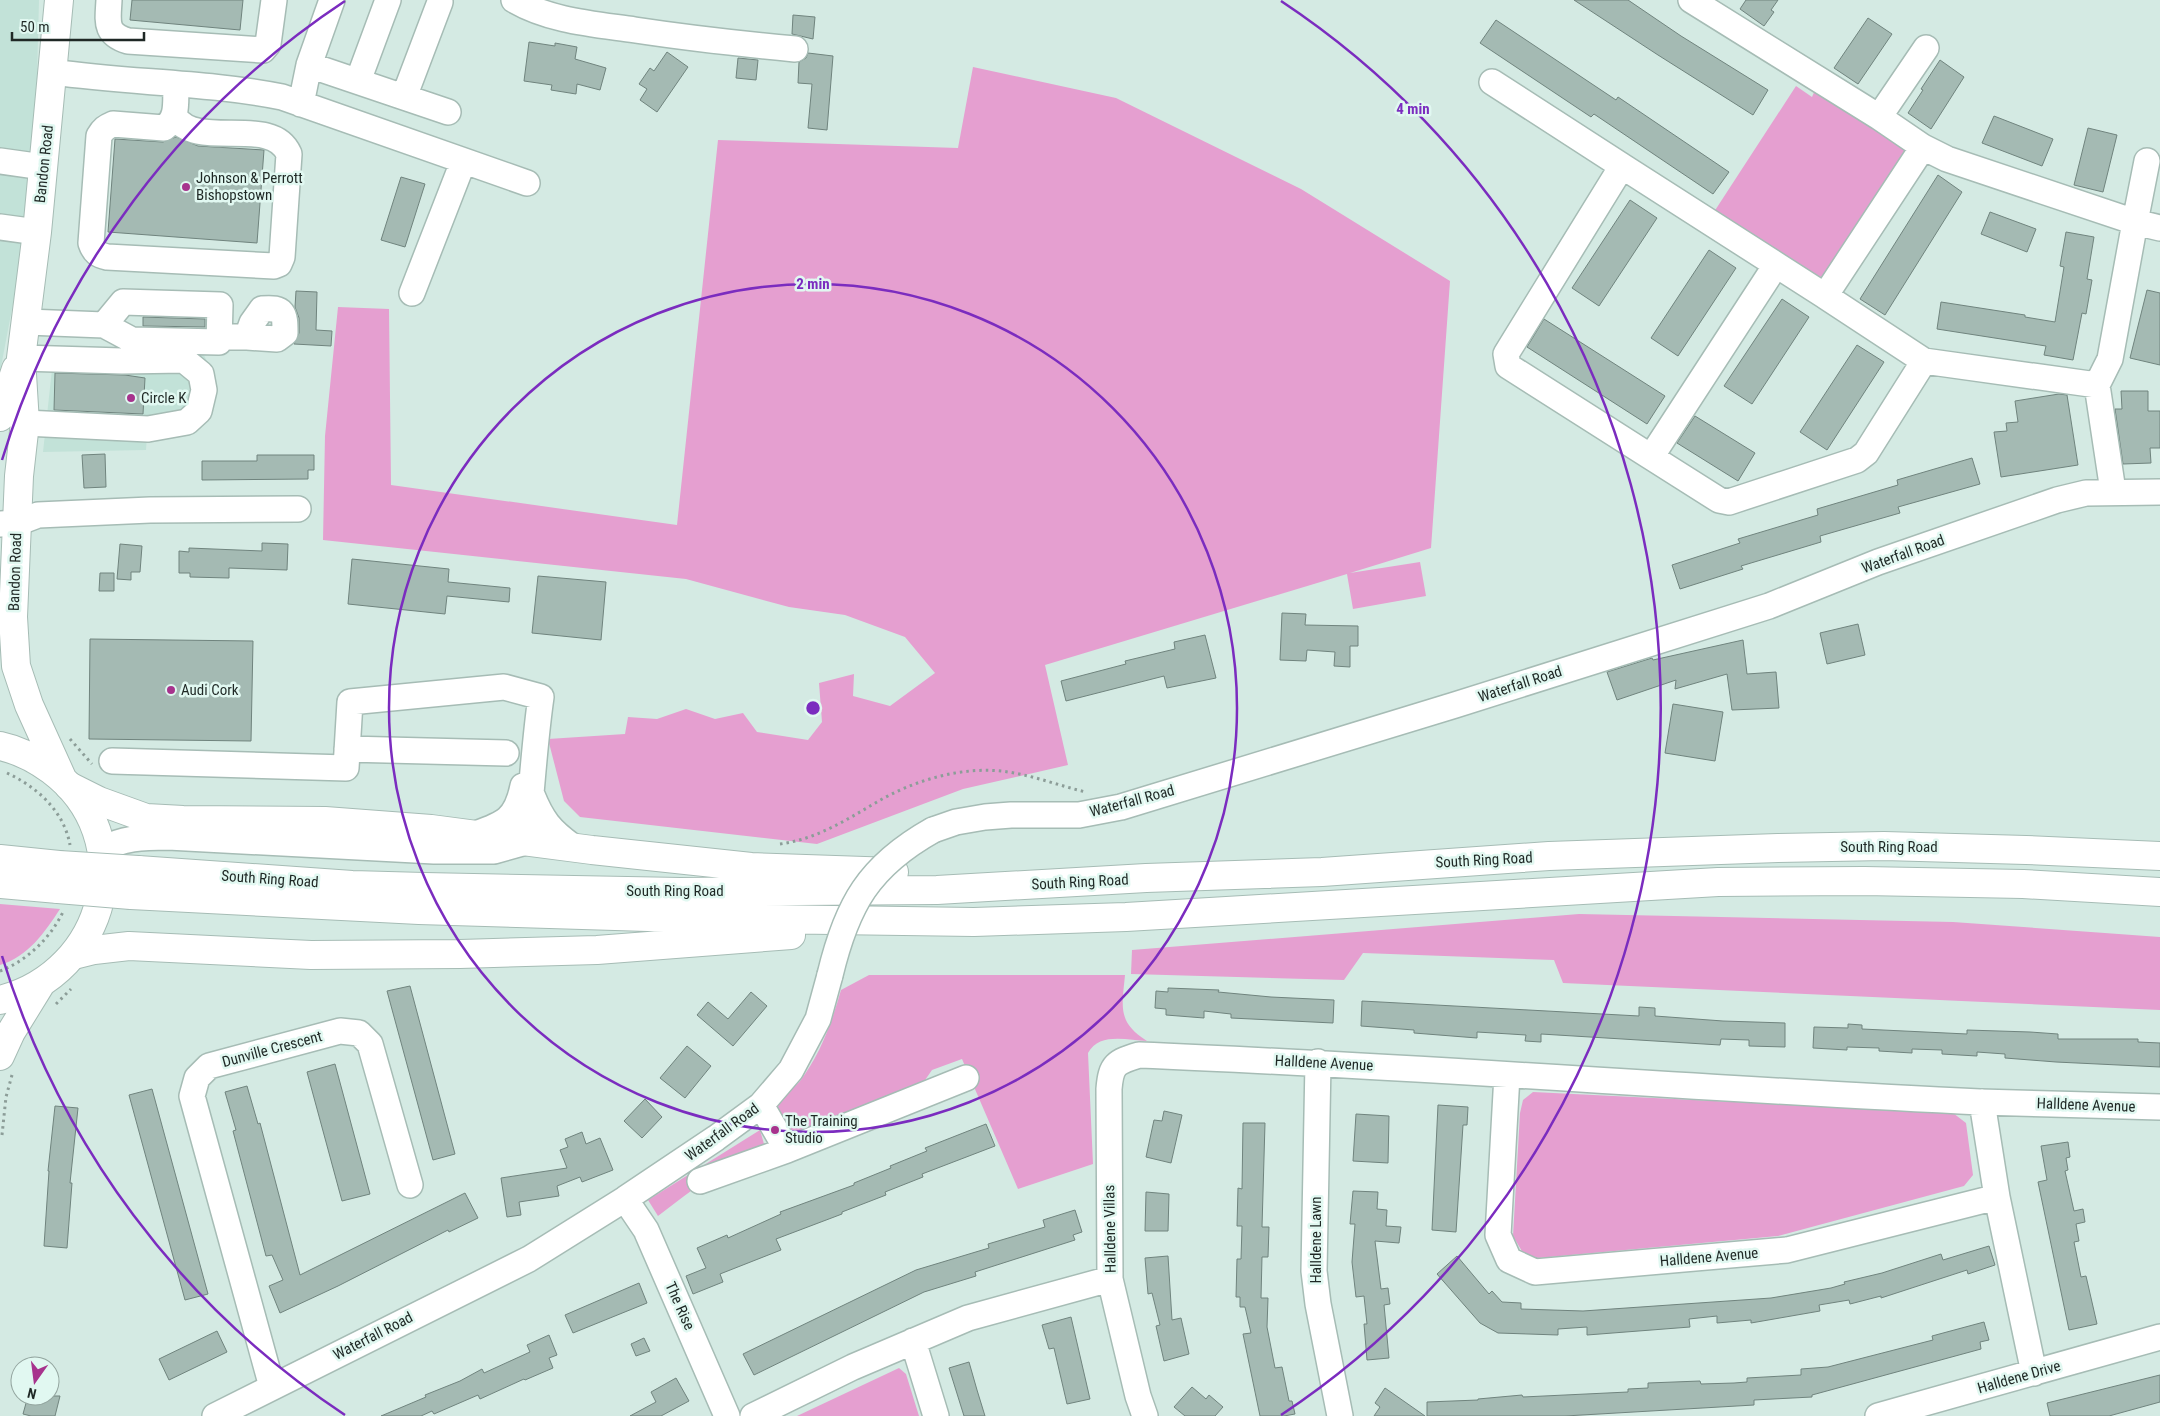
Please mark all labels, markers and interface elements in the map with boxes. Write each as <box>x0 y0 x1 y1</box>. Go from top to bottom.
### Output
scale bar <box>12 10 145 42</box>
text: 50 m <box>20 18 50 36</box>
text: 4 min <box>1396 100 1430 118</box>
street label: Bandon Road <box>31 124 57 204</box>
place label: Johnson & Perrott Bishopstown <box>196 169 303 204</box>
marker: Johnson & Perrott Bishopstown <box>180 181 192 193</box>
text: 2 min <box>796 275 830 293</box>
place label: Circle K <box>141 389 187 407</box>
marker: Circle K <box>125 392 137 404</box>
street label: Waterfall Road <box>1859 531 1947 577</box>
street label: Bandon Road <box>5 532 25 612</box>
street label: Waterfall Road <box>1476 662 1564 706</box>
place label: Audi Cork <box>181 681 239 699</box>
marker: Audi Cork <box>165 684 177 696</box>
centre of rings <box>804 699 822 717</box>
street label: Waterfall Road <box>1088 781 1176 821</box>
street label: South Ring Road <box>1840 838 1938 856</box>
street label: South Ring Road <box>1435 848 1533 872</box>
street label: South Ring Road <box>221 867 319 891</box>
street label: South Ring Road <box>1031 870 1129 894</box>
street label: South Ring Road <box>626 882 724 900</box>
street label: Dunville Crescent <box>220 1027 324 1071</box>
street label: Halldene Avenue <box>1274 1051 1374 1075</box>
street label: Halldene Avenue <box>2036 1094 2136 1116</box>
street label: Waterfall Road <box>682 1099 762 1165</box>
place label: The Training Studio <box>785 1112 858 1147</box>
marker: The Training Studio <box>769 1124 781 1136</box>
street label: Halldene Villas <box>1100 1185 1120 1273</box>
street label: Halldene Lawn <box>1307 1197 1325 1283</box>
street label: Halldene Avenue <box>1659 1244 1759 1270</box>
street label: The Rise <box>661 1279 699 1333</box>
street label: Waterfall Road <box>330 1308 416 1364</box>
north arrow <box>10 1356 60 1406</box>
street label: Halldene Drive <box>1975 1357 2063 1397</box>
text: N <box>26 1385 38 1402</box>

